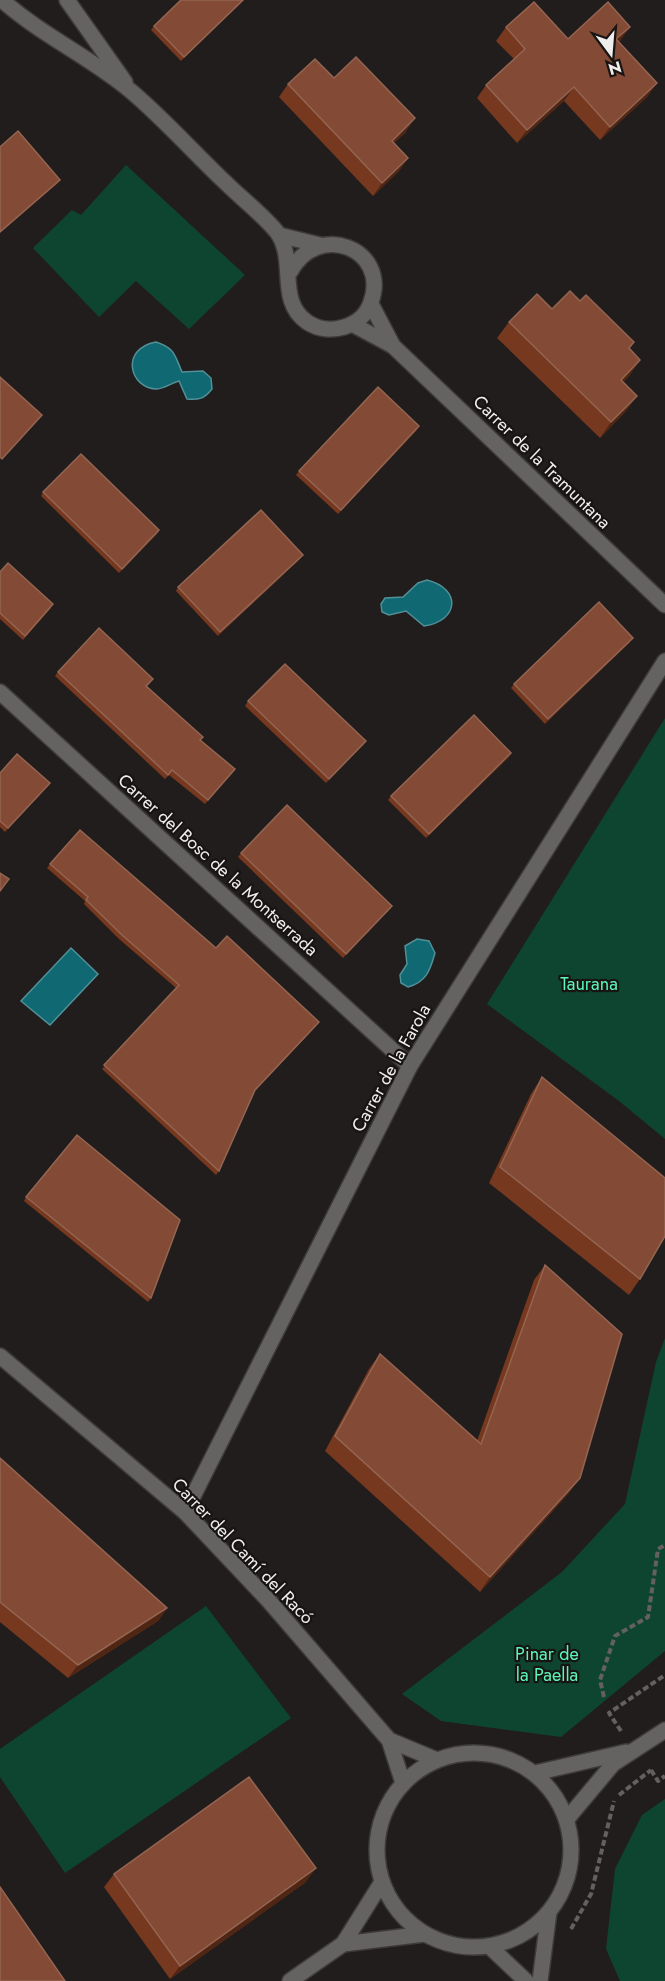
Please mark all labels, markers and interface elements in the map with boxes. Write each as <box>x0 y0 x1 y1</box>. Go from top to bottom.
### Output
north arrow <box>581 24 641 84</box>
text: N <box>606 55 624 81</box>
street label: Carrer de la Tramuntana <box>467 389 617 535</box>
street label: Carrer del Bosc de la Montserrada <box>112 768 324 962</box>
park label: Taurana <box>560 971 618 997</box>
street label: Carrer de la Farola <box>345 999 437 1137</box>
street label: Carrer del Camí del Racó <box>166 1472 320 1630</box>
park label: Pinar de la Paella <box>515 1641 579 1688</box>

